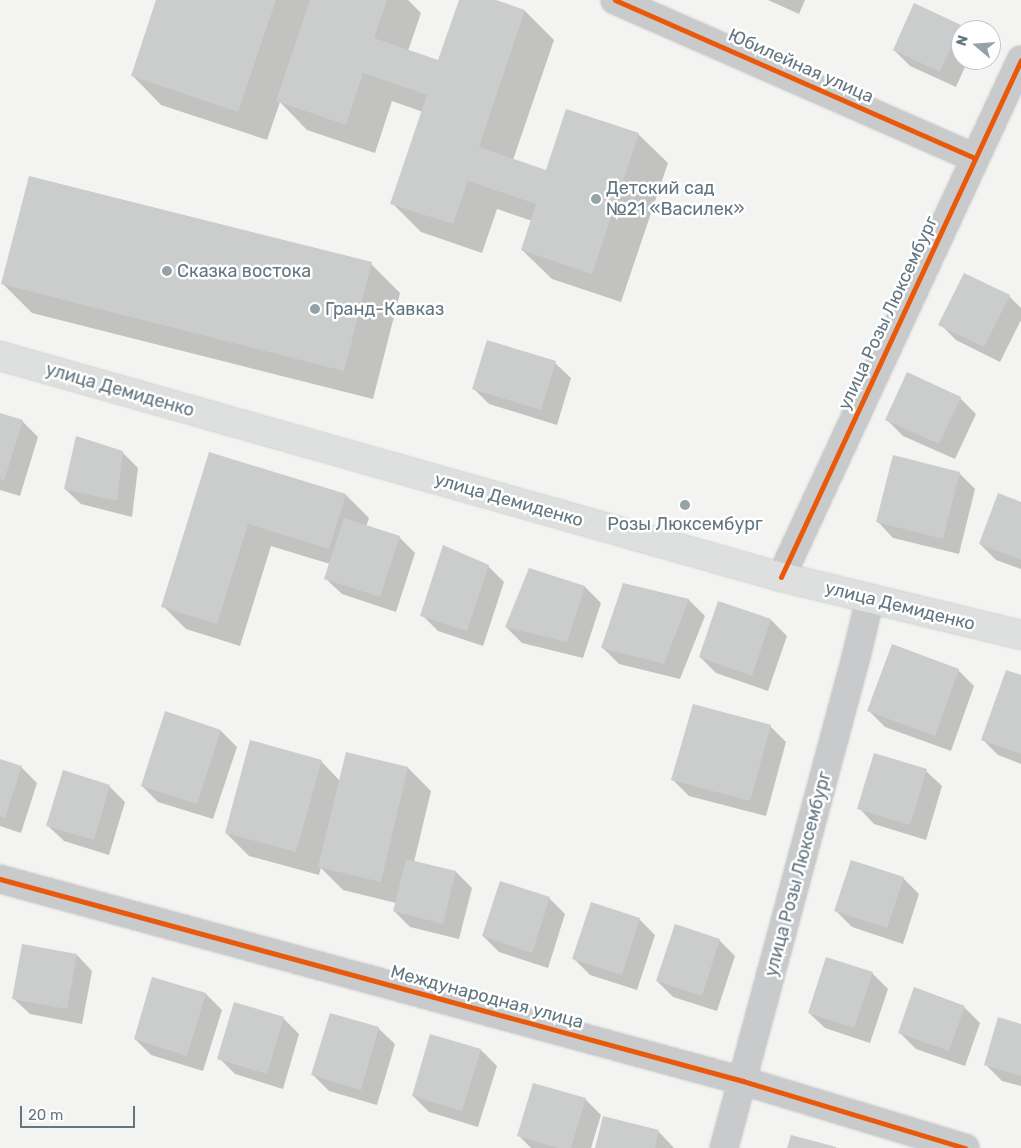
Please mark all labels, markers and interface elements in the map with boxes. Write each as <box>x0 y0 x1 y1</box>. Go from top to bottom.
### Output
north arrow <box>951 20 1001 70</box>
street label: Юбилейная улица <box>725 24 877 108</box>
text: N <box>953 33 972 48</box>
place label: Детский сад №21 «Василек» <box>606 178 744 220</box>
marker: Детский сад №21 «Василек» <box>590 193 602 205</box>
street label: улица Розы Люксембург <box>833 212 943 414</box>
place label: Сказка востока <box>177 260 311 282</box>
marker: Сказка востока <box>161 265 173 277</box>
place label: Гранд-Кавказ <box>325 298 444 320</box>
marker: Гранд-Кавказ <box>309 303 321 315</box>
street label: улица Демиденко <box>43 358 197 422</box>
street label: улица Демиденко <box>432 468 586 532</box>
marker: Розы Люксембург <box>679 499 691 511</box>
place label: Розы Люксембург <box>607 513 763 535</box>
street label: улица Демиденко <box>823 577 977 635</box>
street label: улица Розы Люксембург <box>760 769 836 979</box>
street label: Международная улица <box>388 961 586 1033</box>
scale bar <box>22 1096 138 1128</box>
text: 20 m <box>28 1106 63 1124</box>

